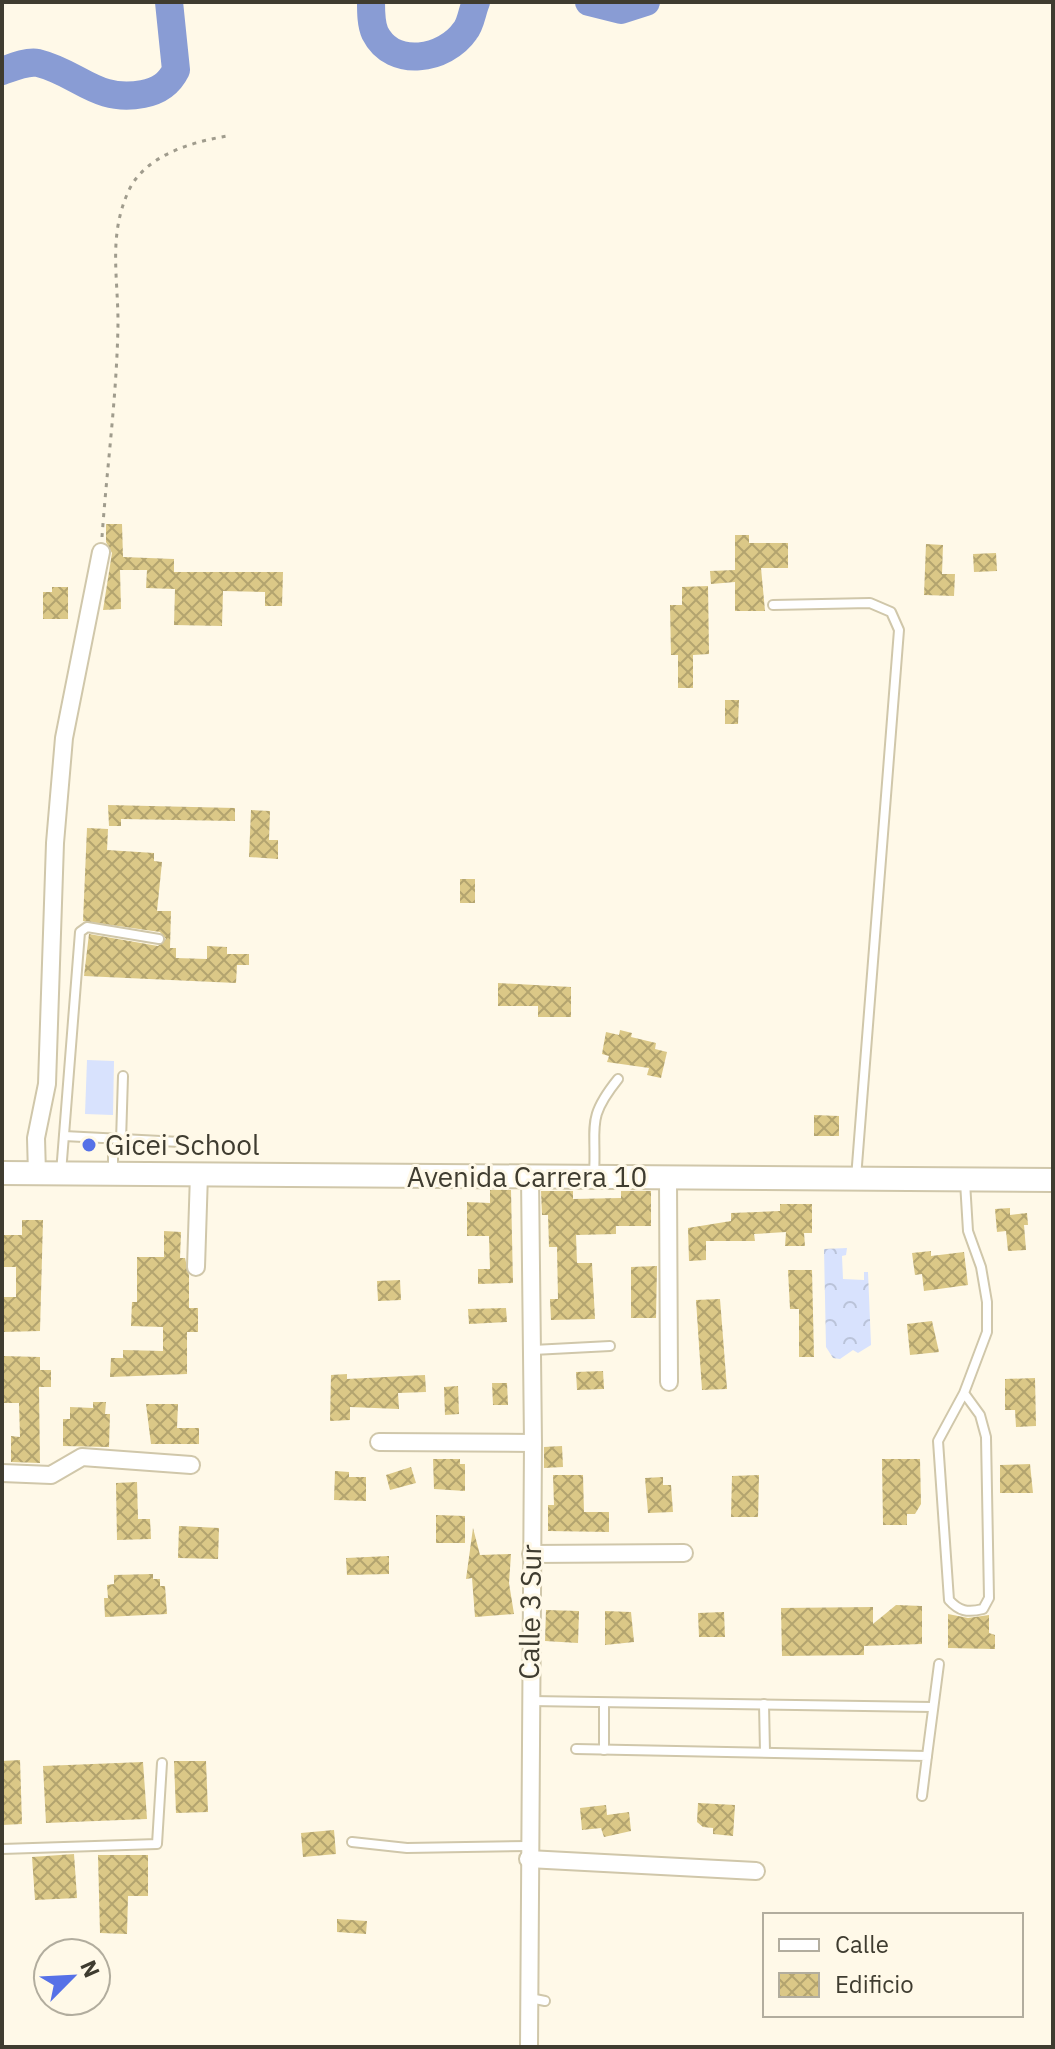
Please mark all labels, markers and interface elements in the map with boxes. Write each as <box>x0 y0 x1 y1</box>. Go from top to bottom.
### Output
place label: Gicei School <box>105 1126 260 1163</box>
marker: Gicei School <box>80 1136 98 1154</box>
street label: Avenida Carrera 10 <box>407 1158 647 1195</box>
street label: Calle 3 Sur <box>510 1544 549 1680</box>
legend <box>763 1913 1023 2017</box>
text: Calle <box>835 1928 889 1960</box>
north arrow <box>32 1937 112 2017</box>
text: N <box>74 1955 107 1982</box>
text: Edificio <box>835 1968 914 2000</box>

